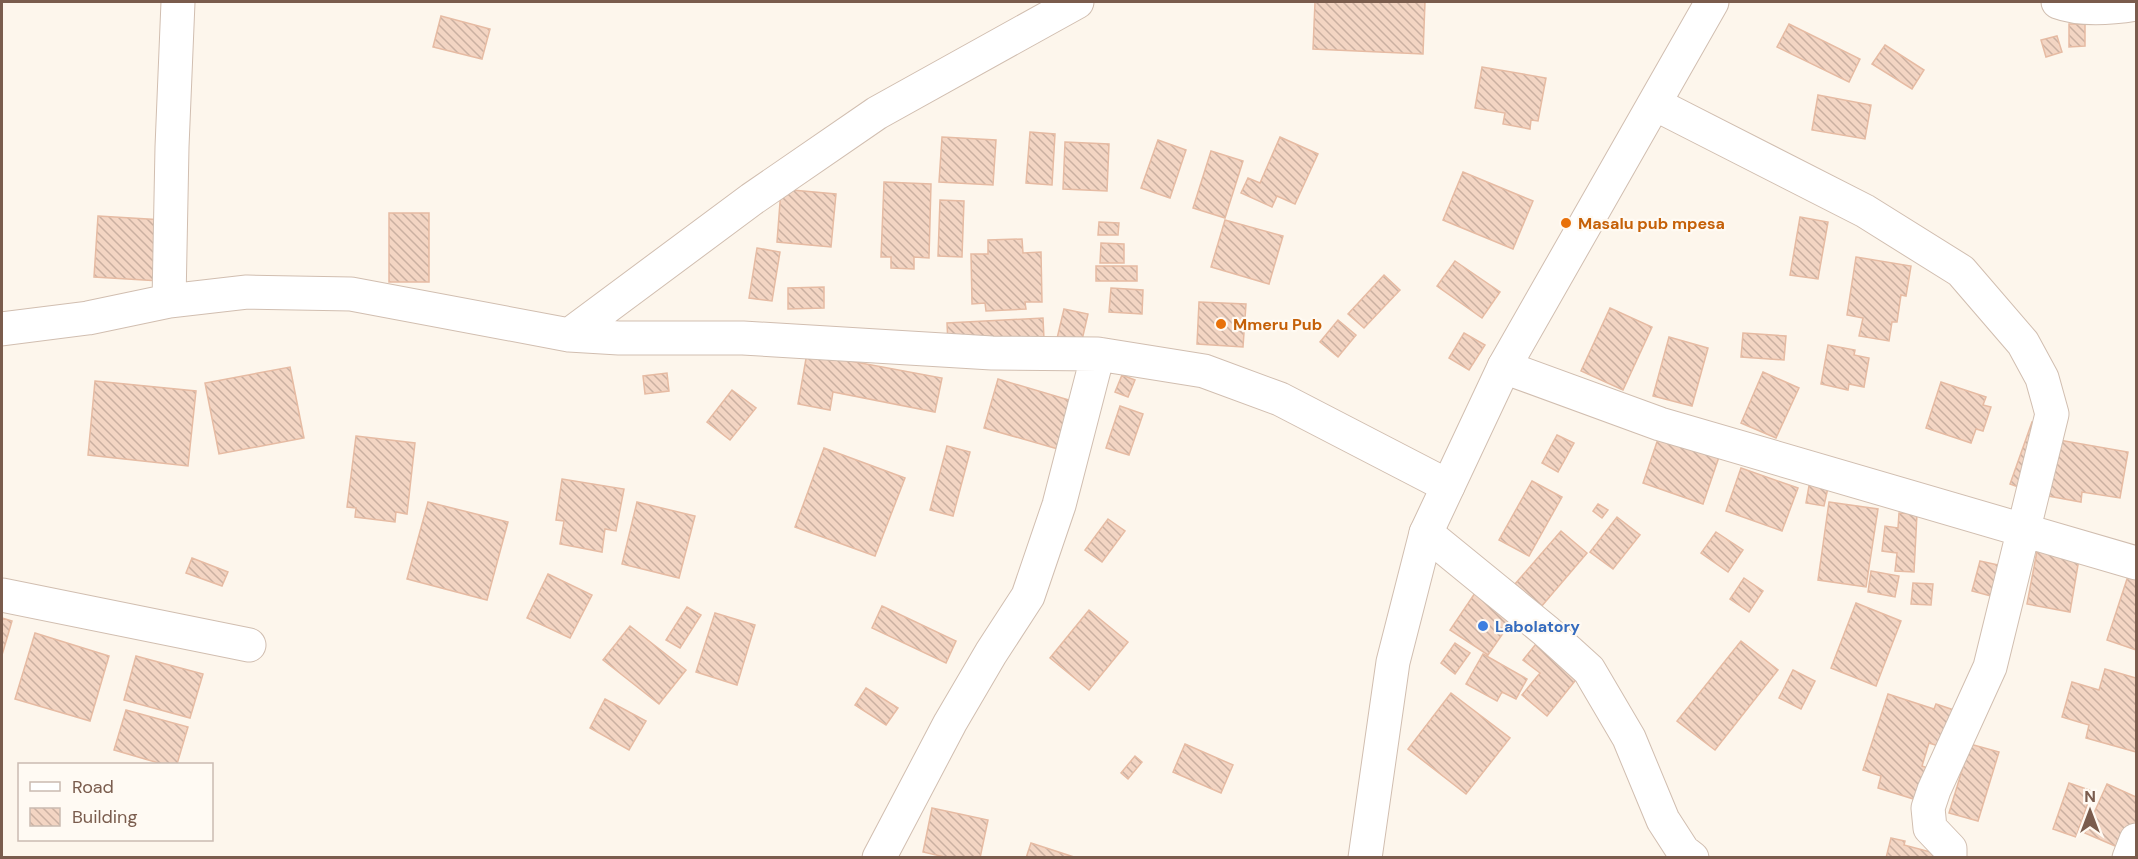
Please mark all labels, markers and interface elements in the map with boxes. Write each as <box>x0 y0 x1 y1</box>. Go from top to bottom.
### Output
place label: Masalu pub mpesa <box>1578 213 1725 234</box>
marker: Masalu pub mpesa <box>1559 216 1573 230</box>
place label: Mmeru Pub <box>1233 314 1322 335</box>
marker: Mmeru Pub <box>1214 317 1228 331</box>
place label: Labolatory <box>1495 616 1580 637</box>
marker: Labolatory <box>1476 619 1490 633</box>
legend <box>18 763 213 841</box>
text: Road <box>72 775 114 799</box>
north arrow <box>2060 781 2120 841</box>
text: N <box>2084 786 2096 807</box>
text: Building <box>72 805 137 829</box>

